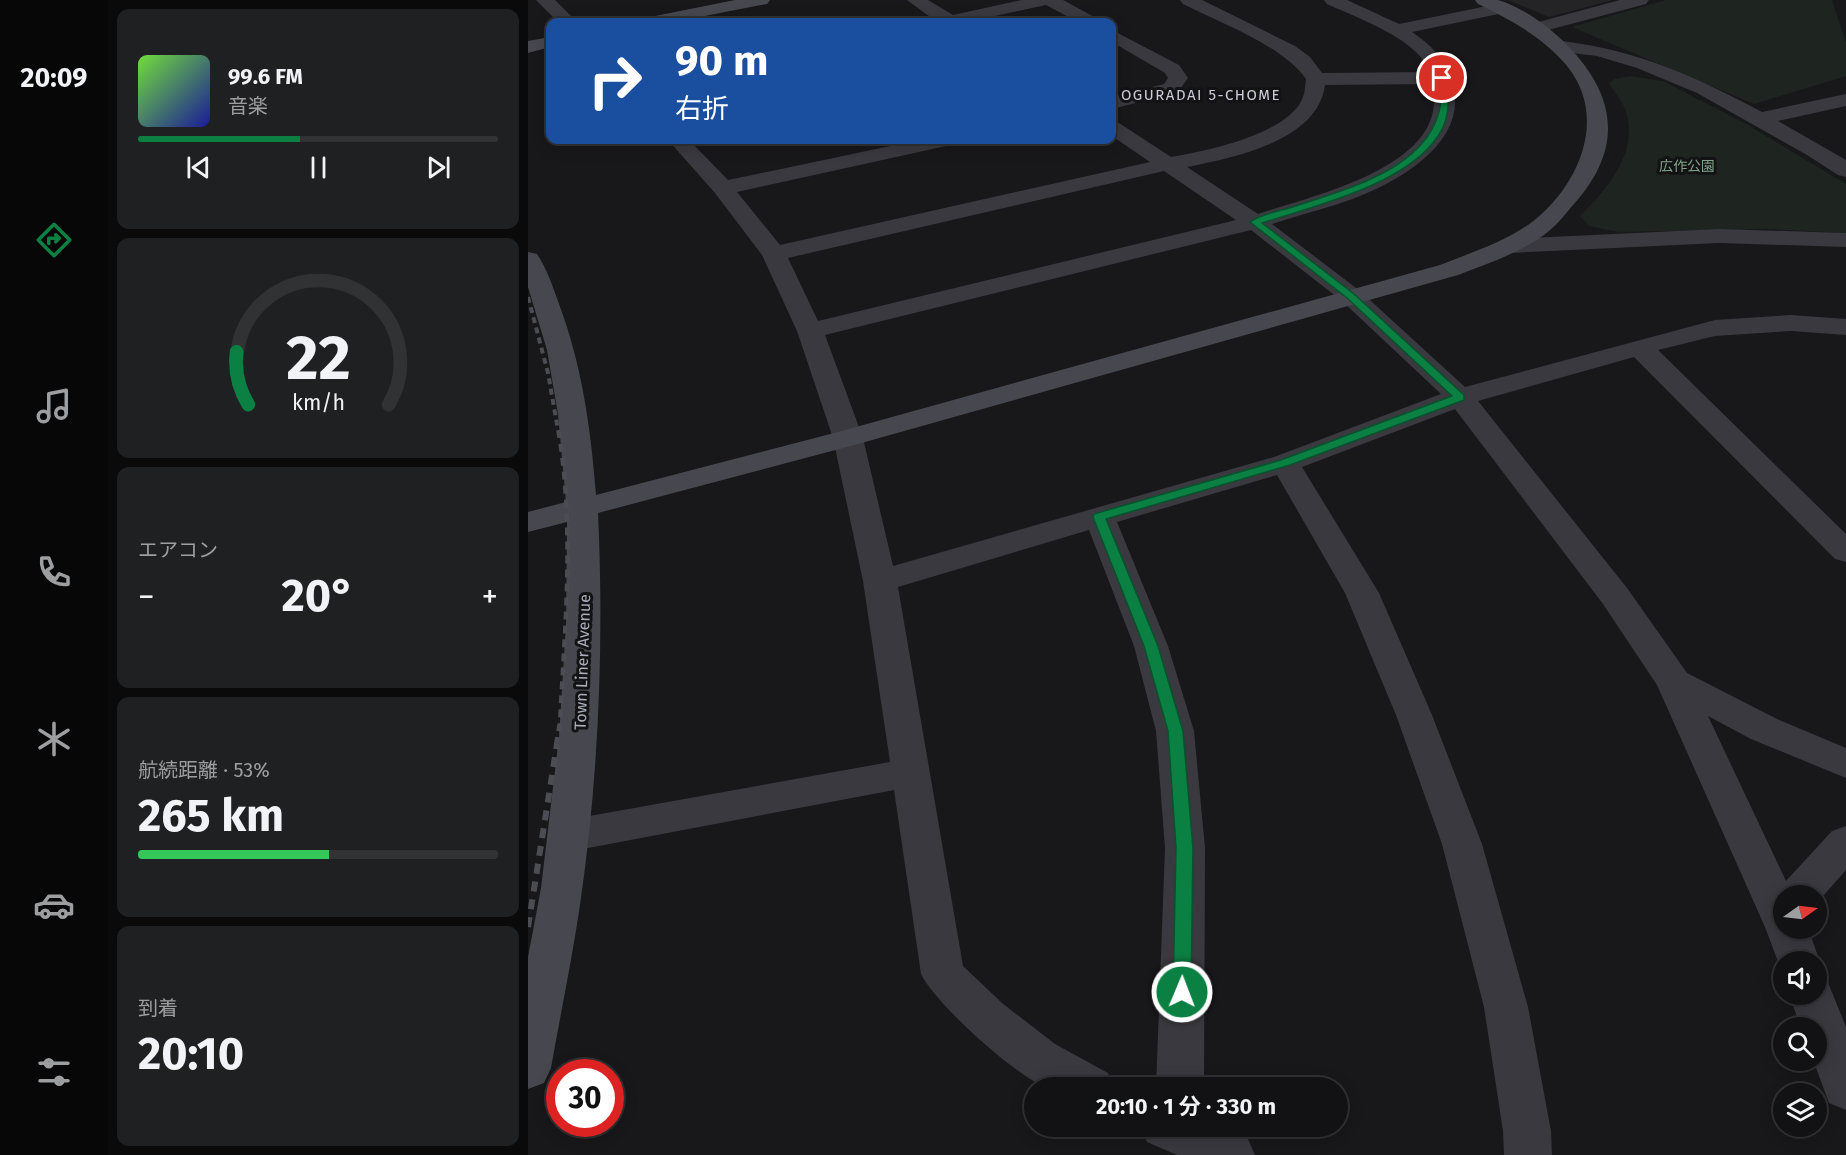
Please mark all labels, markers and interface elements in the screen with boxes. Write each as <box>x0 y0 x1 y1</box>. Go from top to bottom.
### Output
text: 90 m <box>675 36 769 86</box>
icon: right <box>576 42 654 120</box>
pin <box>1416 52 1467 103</box>
icon: arrive <box>1425 61 1458 94</box>
text: 20:09 <box>21 62 87 94</box>
text: 99.6 FM <box>228 63 303 90</box>
district label: OGURADAI 5-CHOME <box>1121 86 1281 104</box>
text: 右折 <box>675 93 729 125</box>
text: 音楽 <box>228 94 268 118</box>
icon: previous <box>182 151 215 184</box>
icon: pause <box>302 151 335 184</box>
icon: next <box>422 151 455 184</box>
park label: 広作公園 <box>1659 158 1715 175</box>
icon: directions <box>33 219 75 261</box>
text: 22 <box>286 321 350 396</box>
icon: music <box>33 385 75 427</box>
text: km/h <box>291 391 345 417</box>
text: エアコン <box>138 538 218 562</box>
icon: phone <box>33 551 75 593</box>
text: 20° <box>281 569 355 623</box>
text: − <box>138 577 155 617</box>
text: + <box>482 577 498 617</box>
street label: Town Liner Avenue <box>571 594 594 730</box>
icon: climate <box>33 718 75 760</box>
text: 航続距離 · 53% <box>138 758 270 782</box>
text: 265 km <box>138 789 284 843</box>
icon: car <box>33 884 75 926</box>
north arrow <box>1773 885 1827 939</box>
map controls <box>1773 885 1827 1137</box>
button: sound <box>1773 951 1827 1005</box>
position arrow <box>1150 960 1214 1024</box>
text: 到着 <box>138 996 178 1020</box>
button: search <box>1773 1017 1827 1071</box>
text: 20:10 <box>138 1027 244 1081</box>
icon: filters <box>33 1051 75 1093</box>
speed limit sign: 30 <box>546 1059 624 1137</box>
button: layers <box>1773 1083 1827 1137</box>
text: 20:10 · 1 分 · 330 m <box>1096 1093 1276 1120</box>

